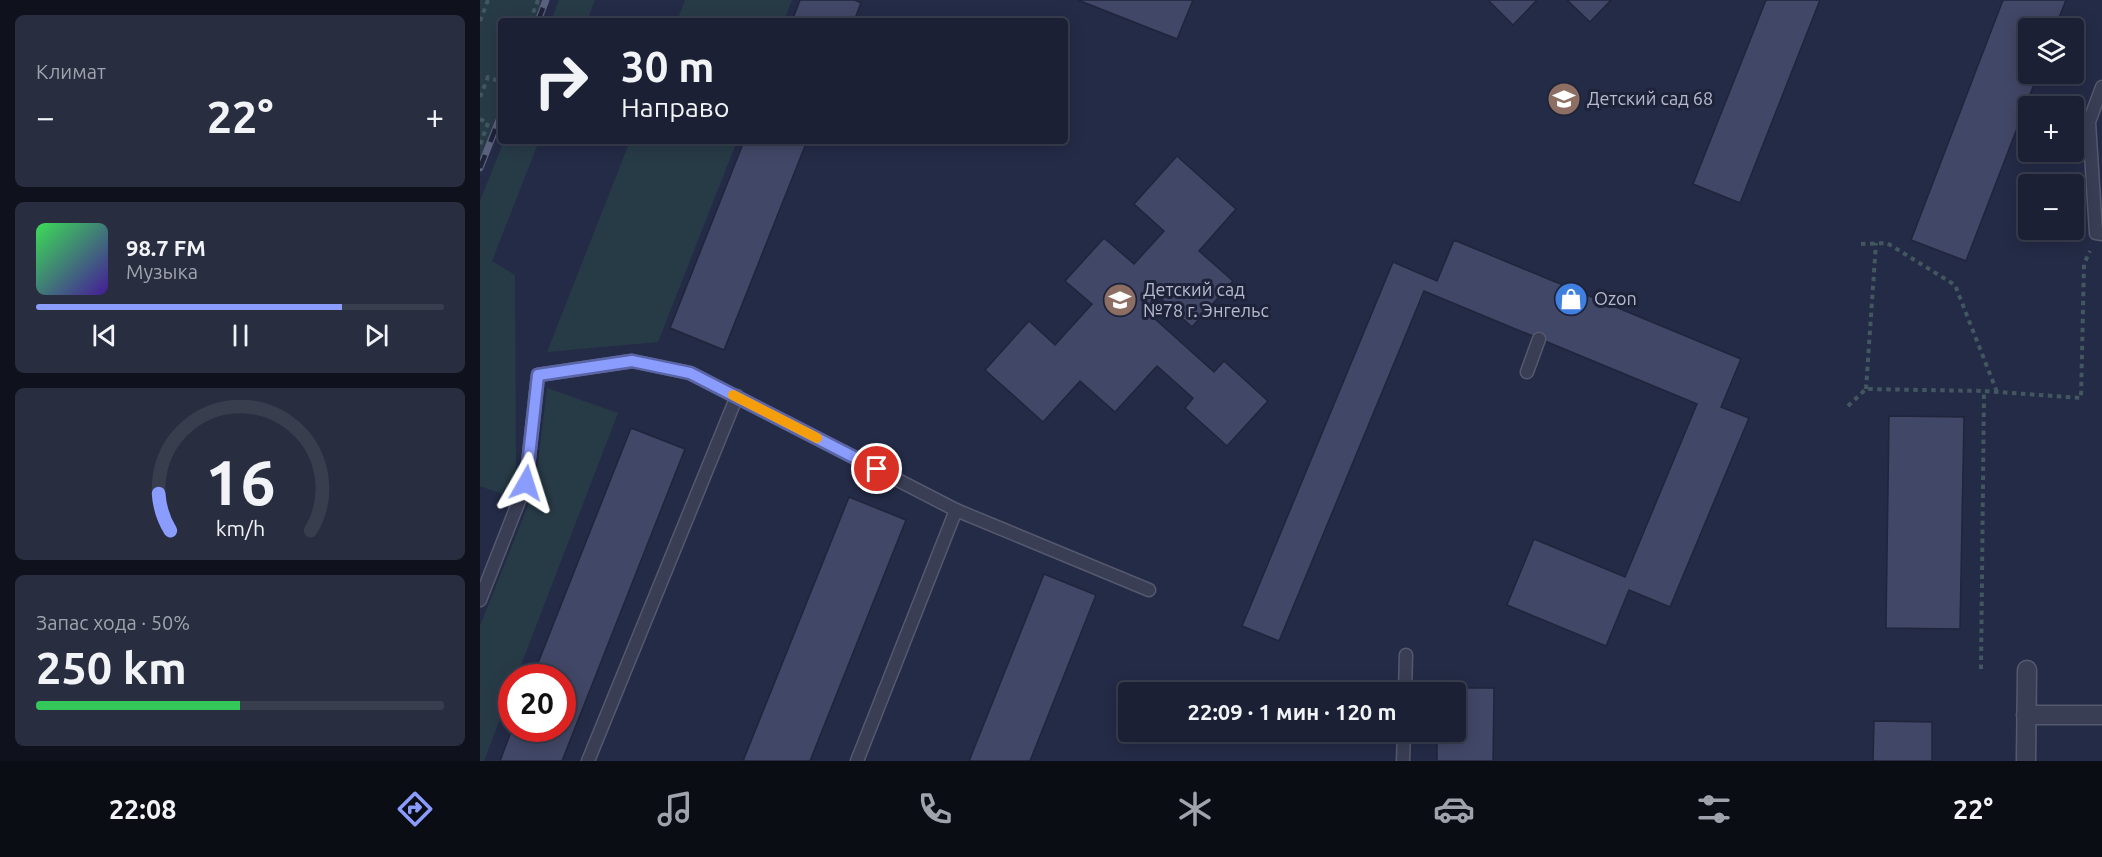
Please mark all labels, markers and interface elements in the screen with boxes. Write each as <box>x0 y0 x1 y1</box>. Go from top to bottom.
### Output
map controls <box>2018 18 2084 240</box>
button: layers <box>2018 18 2084 84</box>
icon: right <box>522 42 600 120</box>
text: 30 m <box>621 43 715 90</box>
text: Климат <box>36 60 106 83</box>
school or university icon: Детский сад 68 <box>1546 81 1582 117</box>
place label: Детский сад 68 <box>1587 88 1713 108</box>
text: 22° <box>207 91 273 142</box>
text: Направо <box>621 92 730 122</box>
button: + <box>2018 96 2084 162</box>
text: − <box>36 98 55 135</box>
text: + <box>425 98 444 135</box>
button: − <box>2018 174 2084 240</box>
text: 98.7 FM <box>126 235 206 260</box>
text: Музыка <box>126 260 198 283</box>
place label: Детский сад №78 г. Энгельс <box>1143 279 1269 320</box>
shop icon: Ozon <box>1553 281 1589 317</box>
school or university icon: Детский сад №78 г. Энгельс <box>1102 282 1138 318</box>
place label: Ozon <box>1594 288 1637 308</box>
icon: previous <box>88 319 121 352</box>
icon: pause <box>224 319 257 352</box>
icon: next <box>360 319 393 352</box>
pin <box>851 443 902 494</box>
text: 16 <box>205 447 275 517</box>
position arrow <box>494 451 558 515</box>
icon: arrive <box>860 452 893 485</box>
text: km/h <box>215 516 265 540</box>
text: Запас хода · 50% <box>36 611 190 634</box>
text: 250 km <box>36 642 187 693</box>
speed limit sign: 20 <box>498 664 576 742</box>
text: 22:09 · 1 мин · 120 m <box>1188 699 1396 724</box>
icon: directions <box>394 788 436 830</box>
icon: music <box>654 788 696 830</box>
icon: phone <box>914 788 956 830</box>
icon: climate <box>1174 788 1216 830</box>
icon: car <box>1433 788 1475 830</box>
icon: filters <box>1693 788 1735 830</box>
text: 22:08 <box>109 794 176 824</box>
text: 22° <box>1953 794 1993 824</box>

